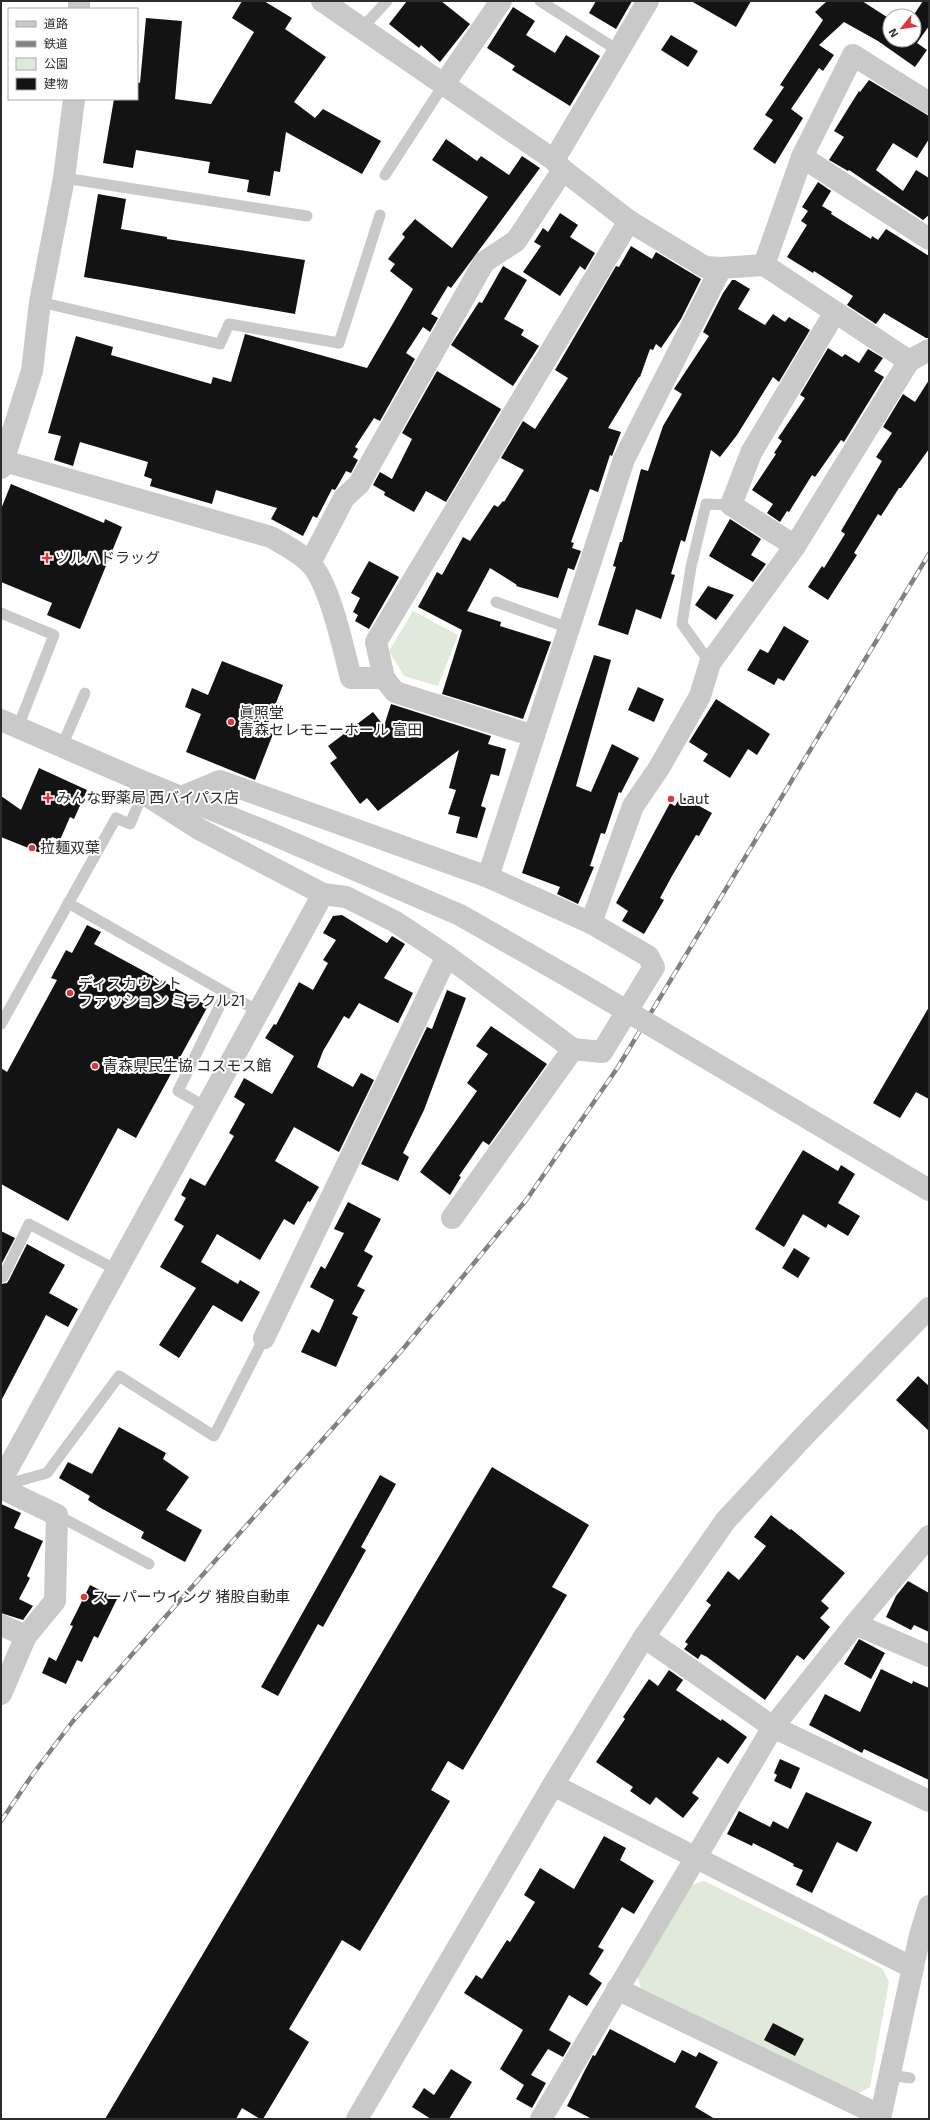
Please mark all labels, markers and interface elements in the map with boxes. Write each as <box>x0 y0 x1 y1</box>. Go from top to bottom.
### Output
legend <box>8 8 138 100</box>
north arrow <box>882 8 922 48</box>
text: 道路 <box>44 16 68 30</box>
text: N <box>885 27 901 40</box>
text: 鉄道 <box>44 36 68 50</box>
text: 公園 <box>44 56 68 70</box>
text: 建物 <box>44 76 68 90</box>
place label: ツルハドラッグ <box>55 548 160 566</box>
marker: ツルハドラッグ <box>42 553 52 563</box>
place label: 眞照堂 青森セレモニーホール 富田 <box>239 703 422 738</box>
marker: 眞照堂 青森セレモニーホール 富田 <box>226 717 236 727</box>
place label: みんな野薬局 西バイパス店 <box>56 788 239 806</box>
place label: Laut <box>679 789 709 807</box>
marker: みんな野薬局 西バイパス店 <box>43 793 53 803</box>
marker: Laut <box>666 794 676 804</box>
place label: 拉麺双葉 <box>40 838 100 856</box>
marker: 拉麺双葉 <box>27 843 37 853</box>
place label: ディスカウント ファッション ミラクル21 <box>78 974 245 1009</box>
marker: ディスカウント ファッション ミラクル21 <box>65 988 75 998</box>
place label: 青森県民生協 コスモス館 <box>103 1056 271 1074</box>
marker: 青森県民生協 コスモス館 <box>90 1061 100 1071</box>
place label: スーパーウイング 猪股自動車 <box>92 1587 290 1605</box>
marker: スーパーウイング 猪股自動車 <box>79 1592 89 1602</box>

